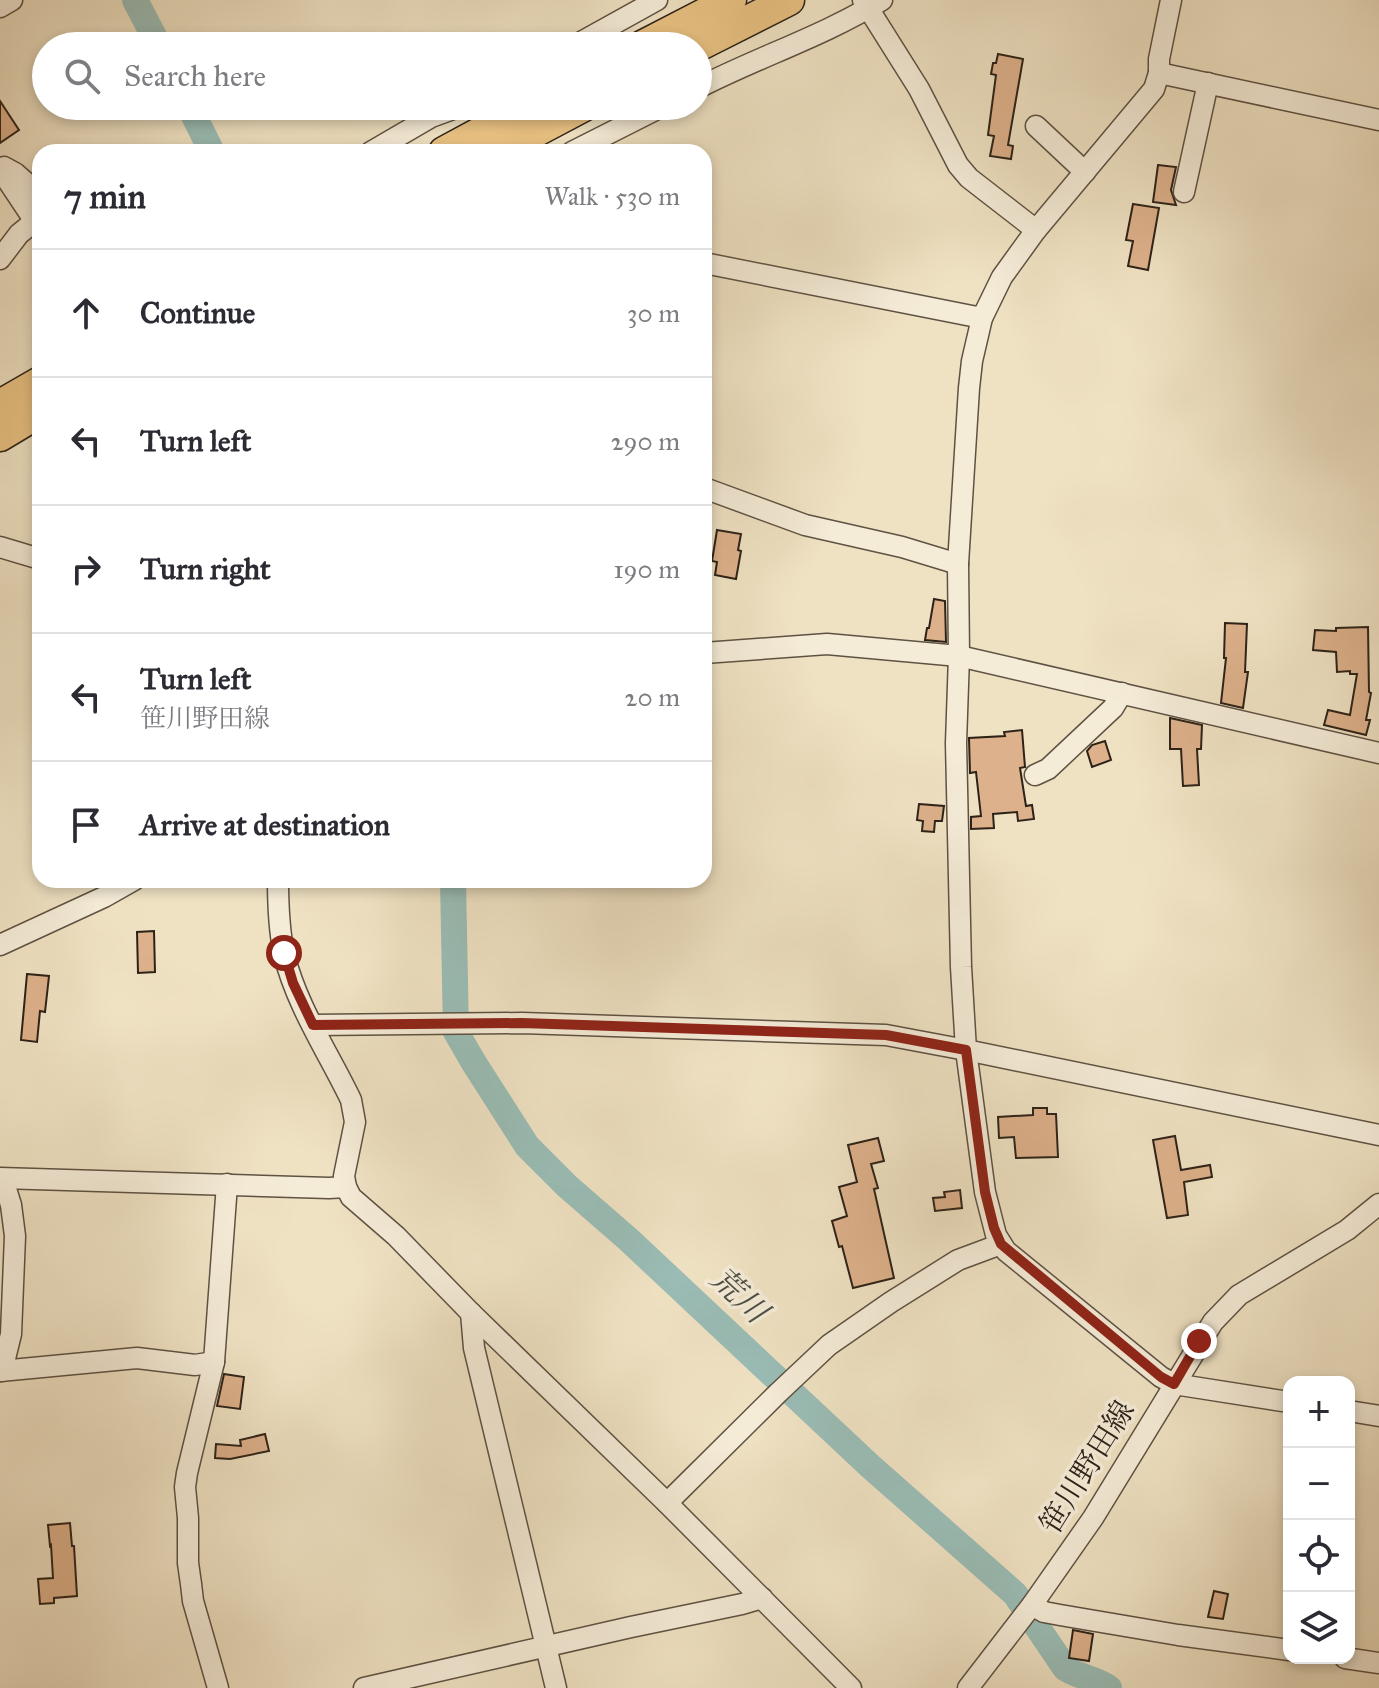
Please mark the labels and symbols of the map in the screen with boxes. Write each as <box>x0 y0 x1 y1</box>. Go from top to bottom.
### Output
route start <box>266 935 302 971</box>
water label: 荒川 <box>702 1259 778 1333</box>
route end <box>1181 1323 1217 1359</box>
street label: 笹川野田線 <box>1032 1394 1142 1540</box>

